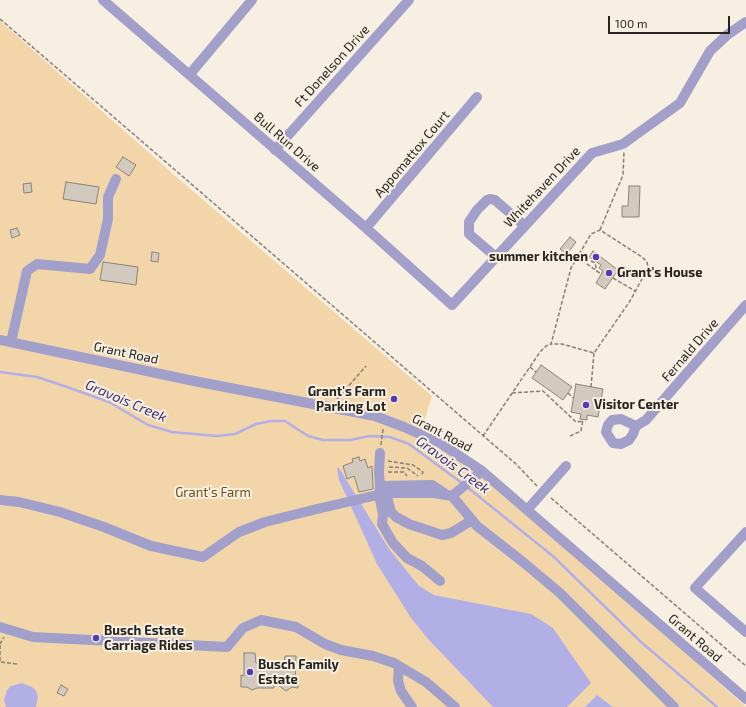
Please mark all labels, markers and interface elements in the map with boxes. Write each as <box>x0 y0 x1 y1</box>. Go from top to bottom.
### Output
scale bar <box>610 8 732 34</box>
text: 100 m <box>615 16 647 30</box>
street label: Ft Donelson Drive <box>291 22 373 110</box>
street label: Appomattox Court <box>371 107 453 201</box>
street label: Bull Run Drive <box>251 109 323 175</box>
street label: Whitehaven Drive <box>501 143 583 231</box>
place label: summer kitchen <box>489 249 588 265</box>
marker: summer kitchen <box>591 252 601 262</box>
place label: Grant's House <box>617 265 703 281</box>
marker: Grant's House <box>604 268 614 278</box>
street label: Fernald Drive <box>658 315 722 385</box>
street label: Grant Road <box>92 339 160 367</box>
water label: Gravois Creek <box>83 376 169 426</box>
place label: Grant's Farm Parking Lot <box>308 384 386 415</box>
marker: Grant's Farm Parking Lot <box>389 394 399 404</box>
place label: Visitor Center <box>594 397 679 413</box>
marker: Visitor Center <box>581 400 591 410</box>
street label: Grant Road <box>409 411 475 455</box>
water label: Gravois Creek <box>413 433 493 497</box>
park label: Grant's Farm <box>175 485 251 501</box>
street label: Grant Road <box>665 611 725 665</box>
place label: Busch Estate Carriage Rides <box>104 623 193 654</box>
marker: Busch Estate Carriage Rides <box>91 633 101 643</box>
place label: Busch Family Estate <box>258 657 339 688</box>
marker: Busch Family Estate <box>245 667 255 677</box>

